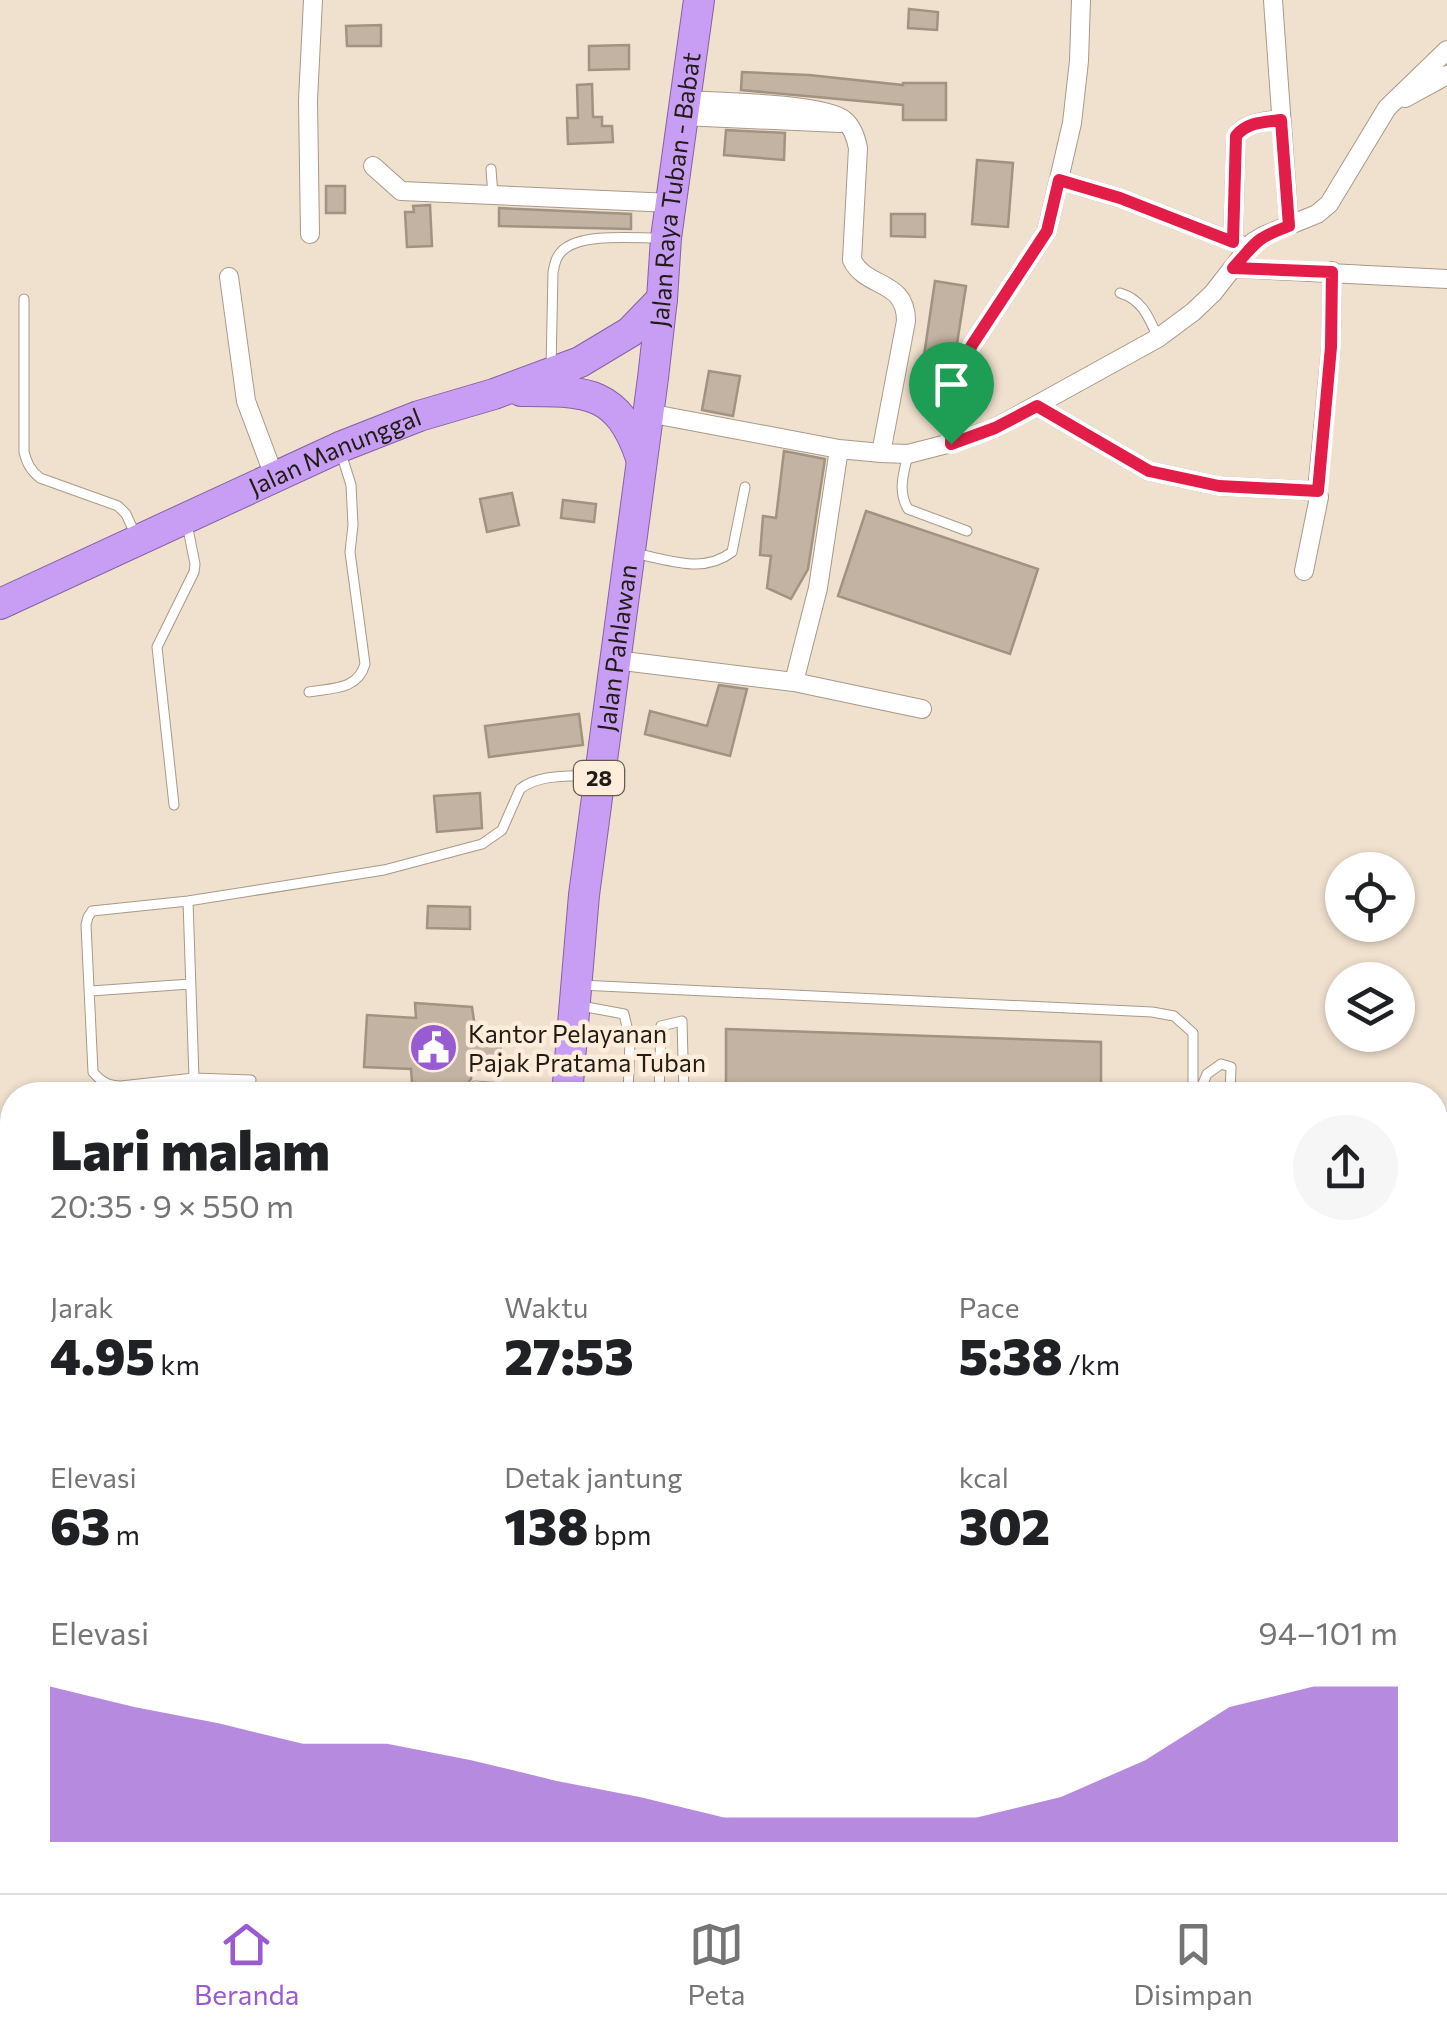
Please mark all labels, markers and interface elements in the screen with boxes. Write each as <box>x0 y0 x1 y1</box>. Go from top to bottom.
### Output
street label: Jalan Raya Tuban - Babat <box>643 50 706 329</box>
pin <box>909 342 994 445</box>
icon: arrive <box>924 357 979 412</box>
street label: Jalan Manunggal <box>244 401 425 501</box>
street label: Jalan Pahlawan <box>590 562 642 733</box>
road number: 28 <box>574 761 624 795</box>
map controls <box>1325 852 1415 1052</box>
button: locate <box>1325 852 1415 942</box>
button: layers <box>1325 962 1415 1052</box>
place label: Kantor Pelayanan Pajak Pratama Tuban <box>468 1018 706 1077</box>
public building icon: Kantor Pelayanan Pajak Pratama Tuban <box>407 1022 459 1074</box>
text: Lari malam <box>50 1114 330 1181</box>
button: share <box>1293 1115 1398 1220</box>
text: 20:35 · 9 × 550 m <box>50 1185 294 1225</box>
text: Jarak <box>50 1290 114 1324</box>
text: Waktu <box>504 1290 588 1324</box>
text: Pace <box>959 1290 1020 1324</box>
text: 4.95 <box>50 1324 155 1385</box>
text: 27:53 <box>504 1324 634 1385</box>
text: 5:38 <box>959 1324 1063 1385</box>
text: km <box>155 1347 200 1381</box>
text: /km <box>1063 1347 1120 1381</box>
text: Elevasi <box>50 1460 137 1494</box>
text: Detak jantung <box>504 1460 682 1494</box>
text: kcal <box>959 1460 1009 1494</box>
text: 63 <box>50 1494 110 1555</box>
text: 138 <box>504 1494 588 1555</box>
text: 302 <box>959 1494 1050 1555</box>
text: m <box>110 1517 140 1551</box>
text: bpm <box>588 1517 651 1551</box>
text: Elevasi <box>50 1612 149 1652</box>
text: 94–101 m <box>1258 1612 1398 1652</box>
tab: Beranda <box>194 1917 299 2011</box>
tab: Peta <box>688 1917 745 2011</box>
tab: Disimpan <box>1133 1917 1253 2011</box>

